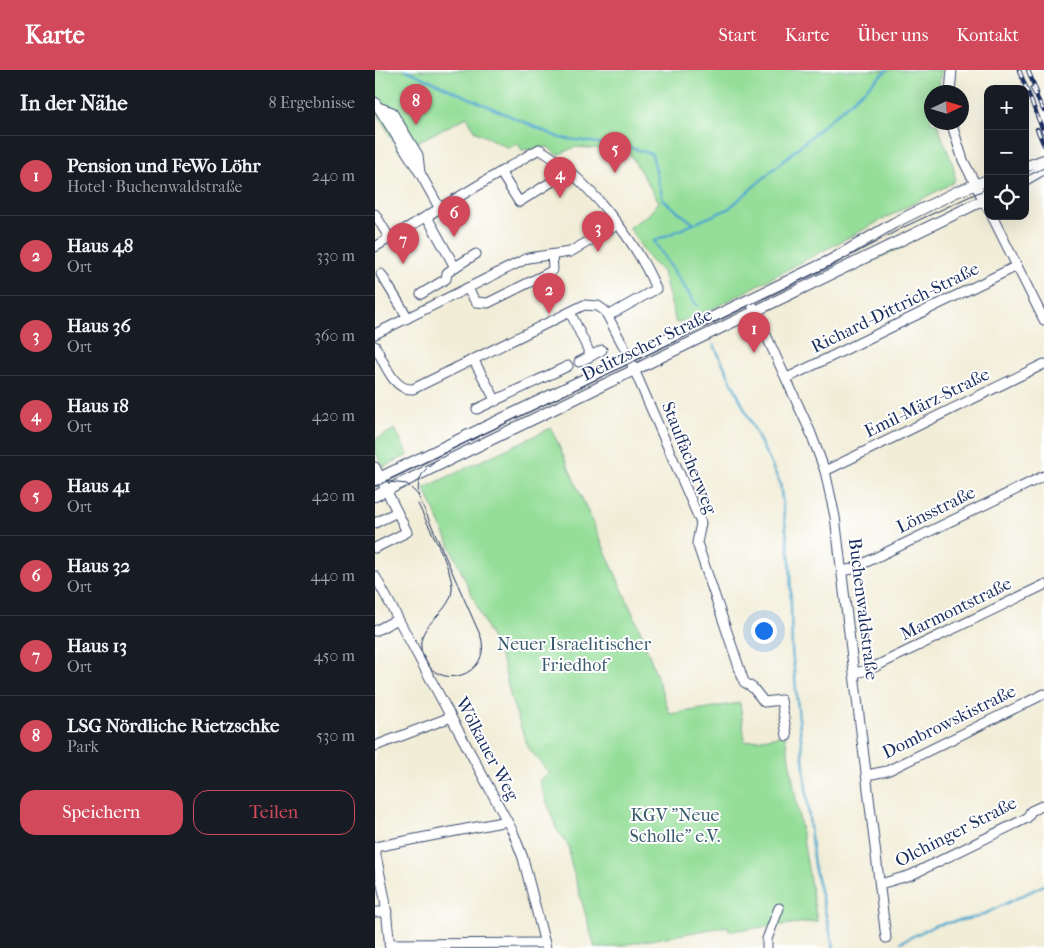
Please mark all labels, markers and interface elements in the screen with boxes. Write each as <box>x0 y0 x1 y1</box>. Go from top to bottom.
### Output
text: Karte <box>25 21 85 49</box>
text: Start <box>718 25 757 46</box>
text: Karte <box>785 25 829 46</box>
text: Über uns <box>857 25 928 46</box>
text: Kontakt <box>956 25 1019 46</box>
pin: 8 <box>400 84 432 125</box>
north arrow <box>924 85 969 130</box>
map controls <box>984 85 1029 220</box>
button: + <box>984 85 1029 130</box>
text: In der Nähe <box>20 91 128 115</box>
text: 8 Ergebnisse <box>269 93 355 112</box>
button: − <box>984 130 1029 175</box>
pin: 5 <box>599 132 631 173</box>
text: Pension und FeWo Löhr <box>67 155 261 177</box>
pin: 4 <box>544 157 576 198</box>
text: 1 <box>33 166 39 185</box>
text: 240 m <box>312 166 355 185</box>
button: locate <box>984 175 1029 220</box>
text: Hotel · Buchenwaldstraße <box>67 177 242 196</box>
pin: 6 <box>438 196 470 237</box>
pin: 3 <box>582 211 614 252</box>
pin: 7 <box>387 223 419 264</box>
text: Haus 48 <box>67 235 133 257</box>
text: 2 <box>32 246 40 265</box>
text: 330 m <box>316 246 355 265</box>
text: Ort <box>67 257 92 276</box>
street label: Richard-Dittrich-Straße <box>808 258 982 358</box>
pin: 2 <box>533 273 565 314</box>
street label: Delitzscher Straße <box>578 304 716 386</box>
pin: 1 <box>738 312 770 353</box>
text: Haus 36 <box>67 315 131 337</box>
text: 3 <box>33 326 39 345</box>
text: 360 m <box>314 326 355 345</box>
text: Ort <box>67 337 92 356</box>
street label: Emil-März-Straße <box>861 364 993 442</box>
text: Haus 18 <box>67 395 129 417</box>
street label: Stauffacherweg <box>657 399 721 518</box>
text: 4 <box>31 406 41 425</box>
text: 420 m <box>312 406 355 425</box>
text: Ort <box>67 417 92 436</box>
text: Haus 41 <box>67 475 131 497</box>
street label: Lönsstraße <box>893 482 979 538</box>
text: 5 <box>33 486 39 505</box>
text: 420 m <box>312 486 355 505</box>
text: Ort <box>67 497 92 516</box>
street label: Buchenwaldstraße <box>844 537 882 681</box>
text: Haus 32 <box>67 555 130 577</box>
text: 6 <box>32 566 40 585</box>
text: 440 m <box>310 566 355 585</box>
street label: Marmontstraße <box>897 573 1015 645</box>
text: Ort <box>67 577 92 596</box>
your location <box>751 618 777 644</box>
park label: Neuer Israelitischer Friedhof <box>497 634 651 676</box>
text: Haus 13 <box>67 635 127 657</box>
text: 7 <box>32 646 40 665</box>
text: 450 m <box>314 646 355 665</box>
text: Ort <box>67 657 92 676</box>
street label: Dombrowskistraße <box>879 681 1019 763</box>
street label: Wölkauer Weg <box>450 693 523 805</box>
text: LSG Nördliche Rietzschke <box>67 715 279 737</box>
text: 8 <box>32 726 40 745</box>
text: 530 m <box>316 726 355 745</box>
text: Park <box>67 737 99 756</box>
button: Speichern <box>20 790 183 835</box>
button: Teilen <box>193 790 355 835</box>
street label: Olchinger Straße <box>892 792 1020 872</box>
park label: KGV "Neue Scholle" e.V. <box>630 805 720 847</box>

